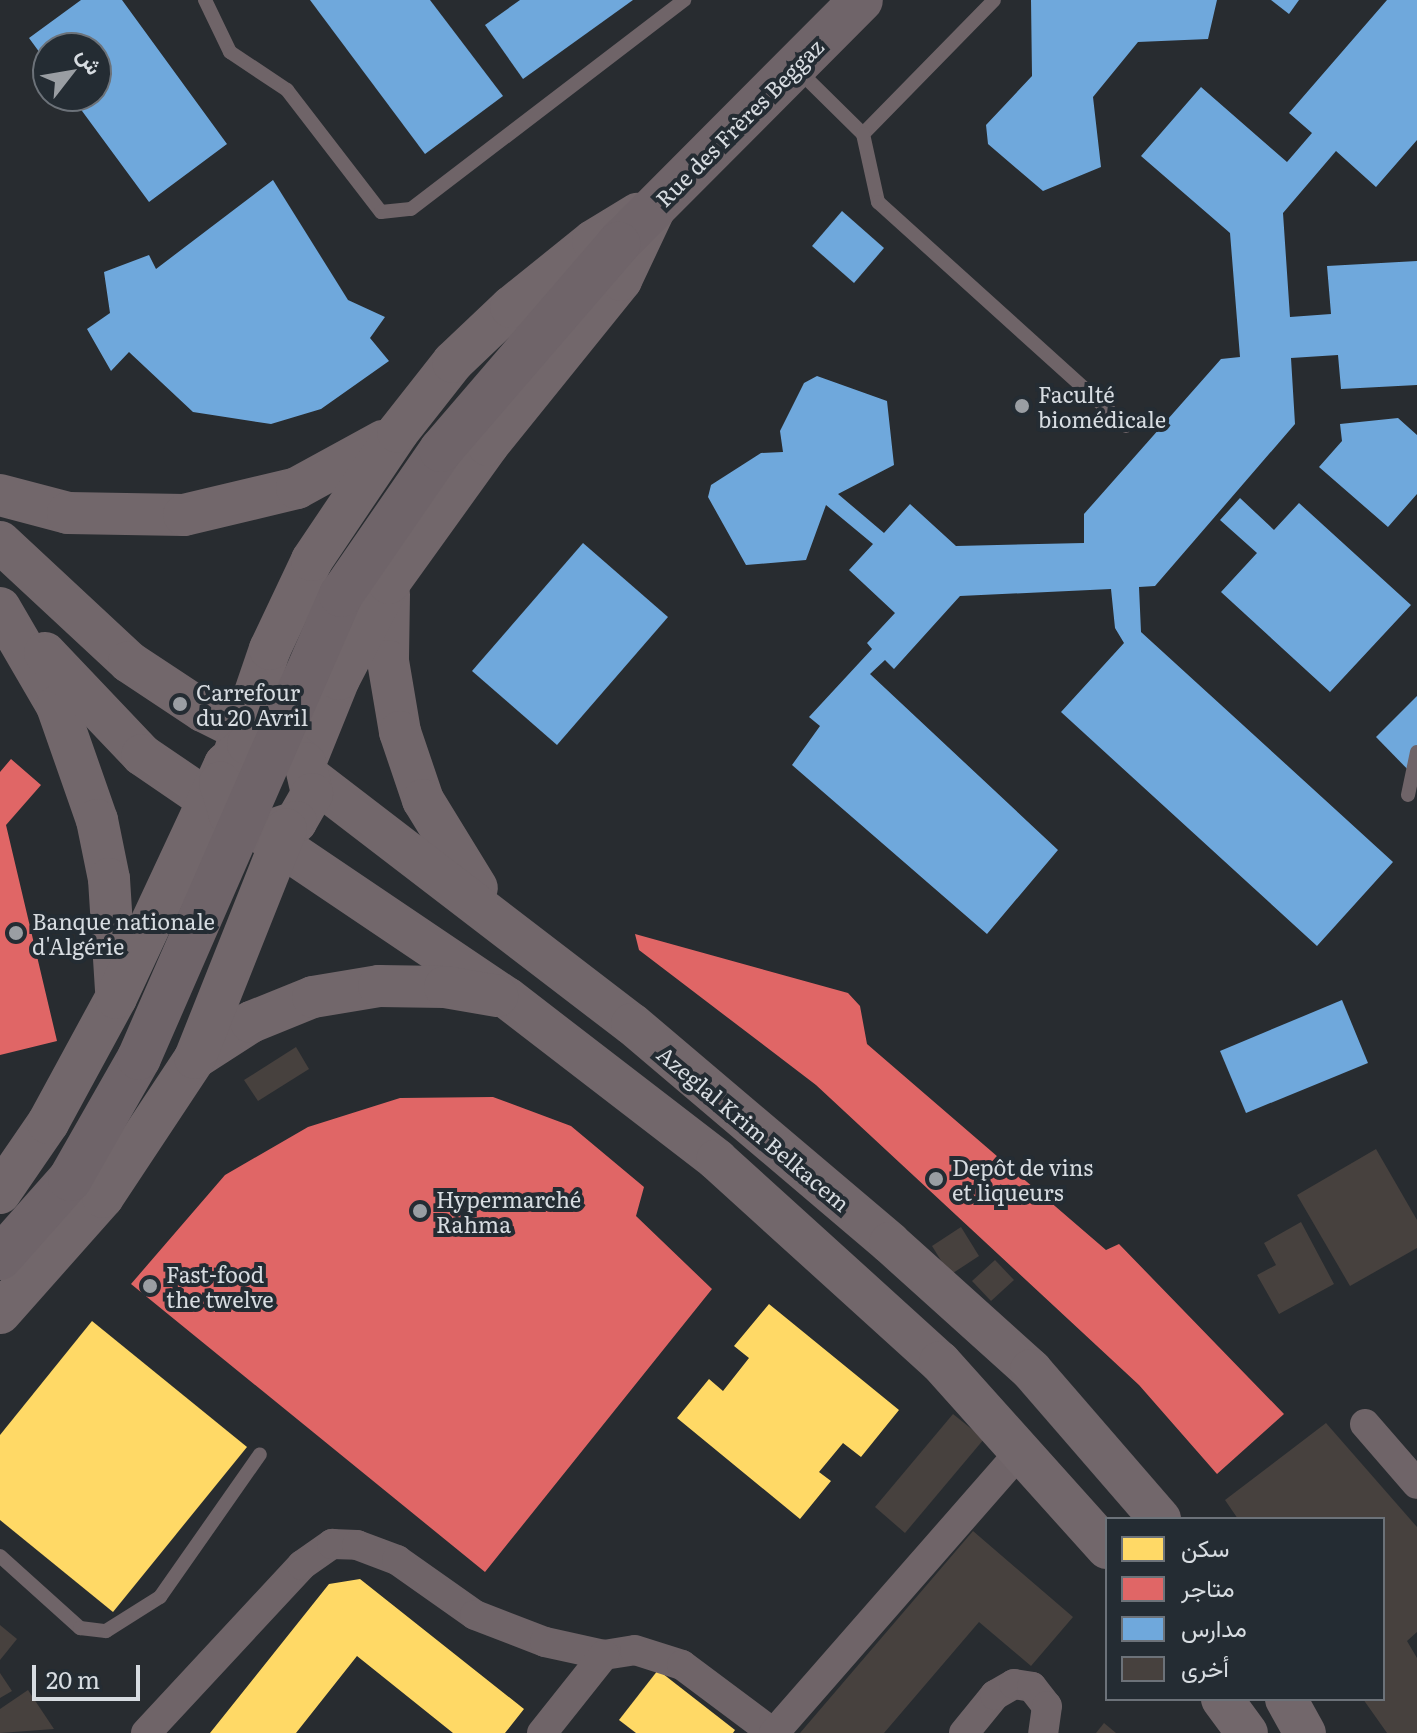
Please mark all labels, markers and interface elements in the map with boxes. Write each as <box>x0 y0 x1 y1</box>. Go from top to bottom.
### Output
north arrow <box>32 32 112 112</box>
street label: Rue des Frères Beggaz <box>650 33 828 211</box>
text: ش <box>70 41 112 80</box>
place label: Faculté biomédicale <box>1038 380 1166 432</box>
marker: Faculté biomédicale <box>1013 397 1031 415</box>
place label: Carrefour du 20 Avril <box>196 678 308 730</box>
marker: Carrefour du 20 Avril <box>171 695 189 713</box>
place label: Banque nationale d'Algérie <box>32 907 215 958</box>
marker: Banque nationale d'Algérie <box>7 924 25 942</box>
street label: Azeglal Krim Belkacem <box>652 1040 856 1216</box>
place label: Depôt de vins et liqueurs <box>952 1153 1093 1204</box>
marker: Depôt de vins et liqueurs <box>927 1170 945 1188</box>
place label: Hypermarché Rahma <box>436 1185 581 1236</box>
marker: Hypermarché Rahma <box>411 1202 429 1220</box>
place label: Fast-food the twelve <box>166 1260 274 1312</box>
marker: Fast-food the twelve <box>141 1277 159 1295</box>
legend <box>1105 1517 1385 1701</box>
text: سكن <box>1181 1529 1230 1564</box>
text: متاجر <box>1181 1569 1235 1604</box>
text: مدارس <box>1181 1609 1247 1644</box>
scale bar <box>36 1649 144 1699</box>
text: أخرى <box>1181 1649 1229 1684</box>
text: 20 m <box>46 1661 100 1696</box>

